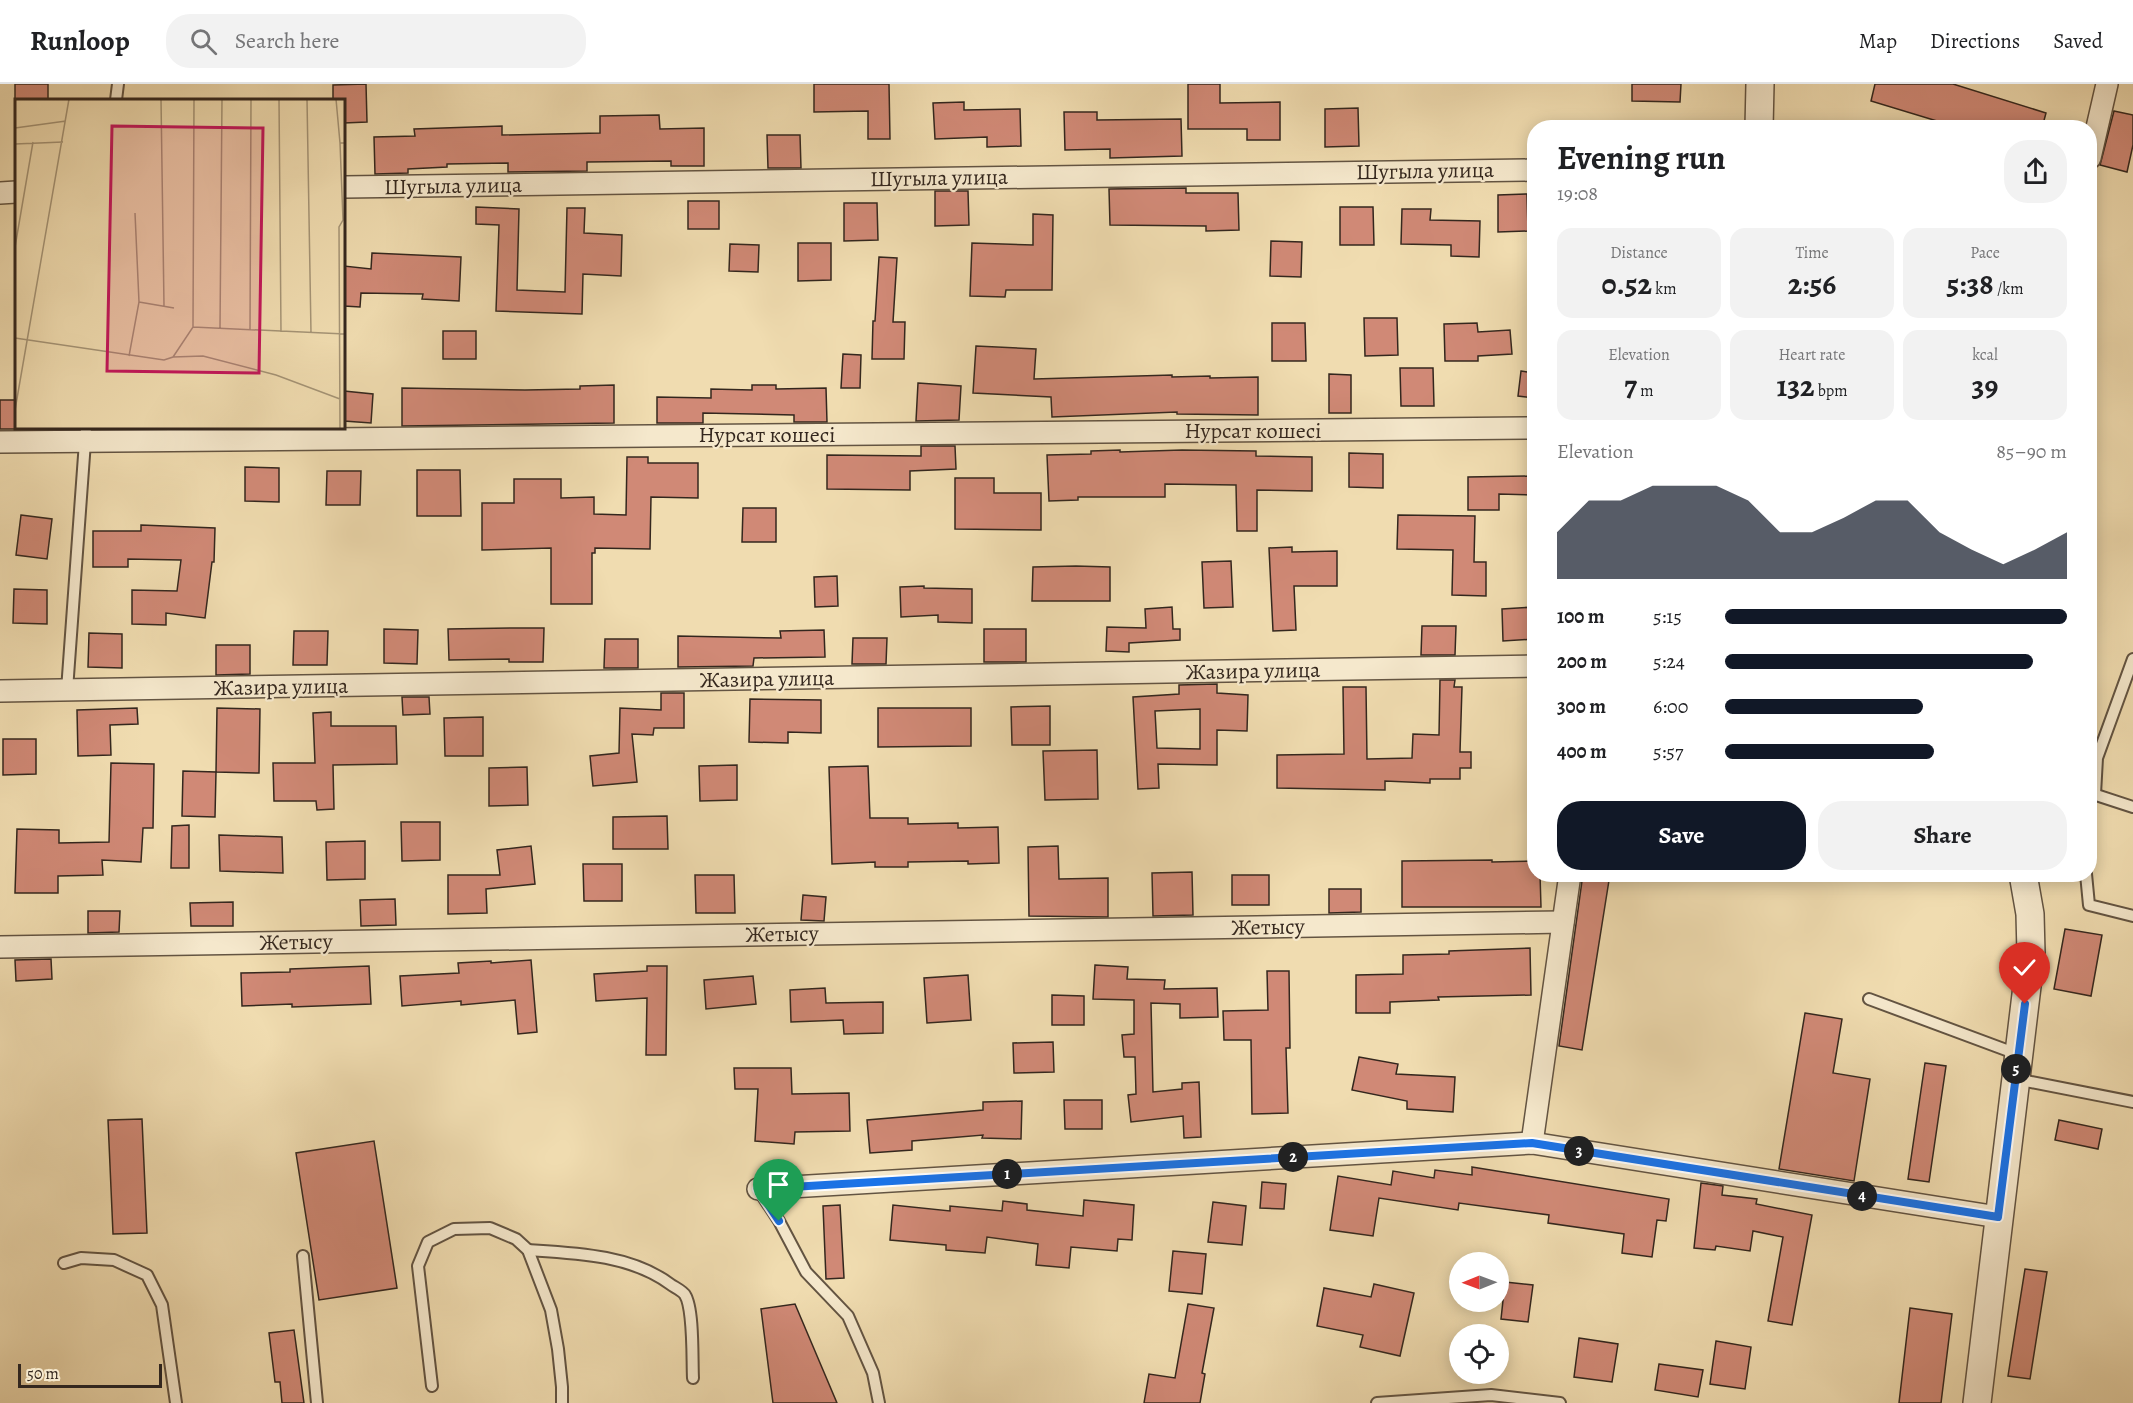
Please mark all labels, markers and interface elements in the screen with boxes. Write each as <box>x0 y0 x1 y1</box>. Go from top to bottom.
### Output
search box <box>166 14 586 68</box>
text: Runloop <box>30 22 130 60</box>
icon: search <box>187 25 220 58</box>
text: Search here <box>235 26 339 56</box>
text: Map <box>1859 27 1897 55</box>
text: Directions <box>1930 27 2020 55</box>
text: Saved <box>2053 27 2103 55</box>
inset map <box>15 99 345 429</box>
text: Evening run <box>1557 135 1726 180</box>
button: share <box>2004 140 2067 203</box>
street label: Шугыла улица <box>1356 155 1495 187</box>
street label: Шугыла улица <box>870 162 1009 194</box>
street label: Шугыла улица <box>384 170 523 202</box>
text: 19:08 <box>1557 180 1598 207</box>
text: Distance <box>1610 242 1668 264</box>
text: Time <box>1795 242 1829 264</box>
text: Pace <box>1970 242 2000 264</box>
text: 0.52 <box>1601 264 1652 304</box>
text: 2:56 <box>1788 264 1836 304</box>
text: 5:38 <box>1947 264 1994 304</box>
text: km <box>1652 278 1677 300</box>
text: /km <box>1994 278 2023 300</box>
text: Elevation <box>1608 344 1670 366</box>
text: Heart rate <box>1779 344 1845 366</box>
text: kcal <box>1972 344 1998 366</box>
text: 7 <box>1624 366 1637 406</box>
text: 132 <box>1776 366 1815 406</box>
text: 39 <box>1972 366 1998 406</box>
text: m <box>1637 380 1654 402</box>
text: bpm <box>1815 380 1848 402</box>
street label: Нурсат кошесi <box>1185 416 1321 446</box>
street label: Нурсат кошесi <box>699 420 835 450</box>
text: Elevation <box>1557 438 1634 465</box>
text: 85–90 m <box>1996 438 2067 465</box>
text: 100 m <box>1557 603 1605 630</box>
text: 5:15 <box>1653 603 1682 630</box>
text: 200 m <box>1557 648 1607 675</box>
text: 5:24 <box>1653 648 1685 675</box>
street label: Жазира улица <box>1185 655 1321 687</box>
street label: Жазира улица <box>699 663 835 695</box>
street label: Жазира улица <box>213 671 349 703</box>
text: 300 m <box>1557 693 1606 720</box>
text: 6:00 <box>1653 693 1688 720</box>
text: 400 m <box>1557 738 1607 765</box>
text: 5:57 <box>1653 738 1683 765</box>
button: Save <box>1557 801 1806 870</box>
button: Share <box>1818 801 2067 870</box>
street label: Жетысу <box>1231 911 1306 943</box>
street label: Жетысу <box>745 918 820 950</box>
street label: Жетысу <box>259 926 334 958</box>
pin <box>1999 942 2050 1004</box>
icon: check <box>2008 951 2041 984</box>
pin: 5 <box>2001 1054 2031 1084</box>
text: 5 <box>2013 1058 2019 1080</box>
pin: 3 <box>1564 1136 1594 1166</box>
text: 3 <box>1576 1140 1582 1162</box>
pin: 2 <box>1278 1142 1308 1172</box>
text: 2 <box>1289 1146 1297 1168</box>
pin <box>753 1159 804 1221</box>
pin: 1 <box>992 1159 1022 1189</box>
text: 1 <box>1004 1163 1010 1185</box>
icon: arrive <box>762 1168 795 1201</box>
pin: 4 <box>1847 1181 1877 1211</box>
text: 4 <box>1858 1185 1866 1207</box>
north arrow <box>1449 1252 1509 1312</box>
map controls <box>1449 1252 1509 1384</box>
button: locate <box>1449 1324 1509 1384</box>
scale bar <box>18 1361 162 1388</box>
text: 50 m <box>27 1363 59 1385</box>

